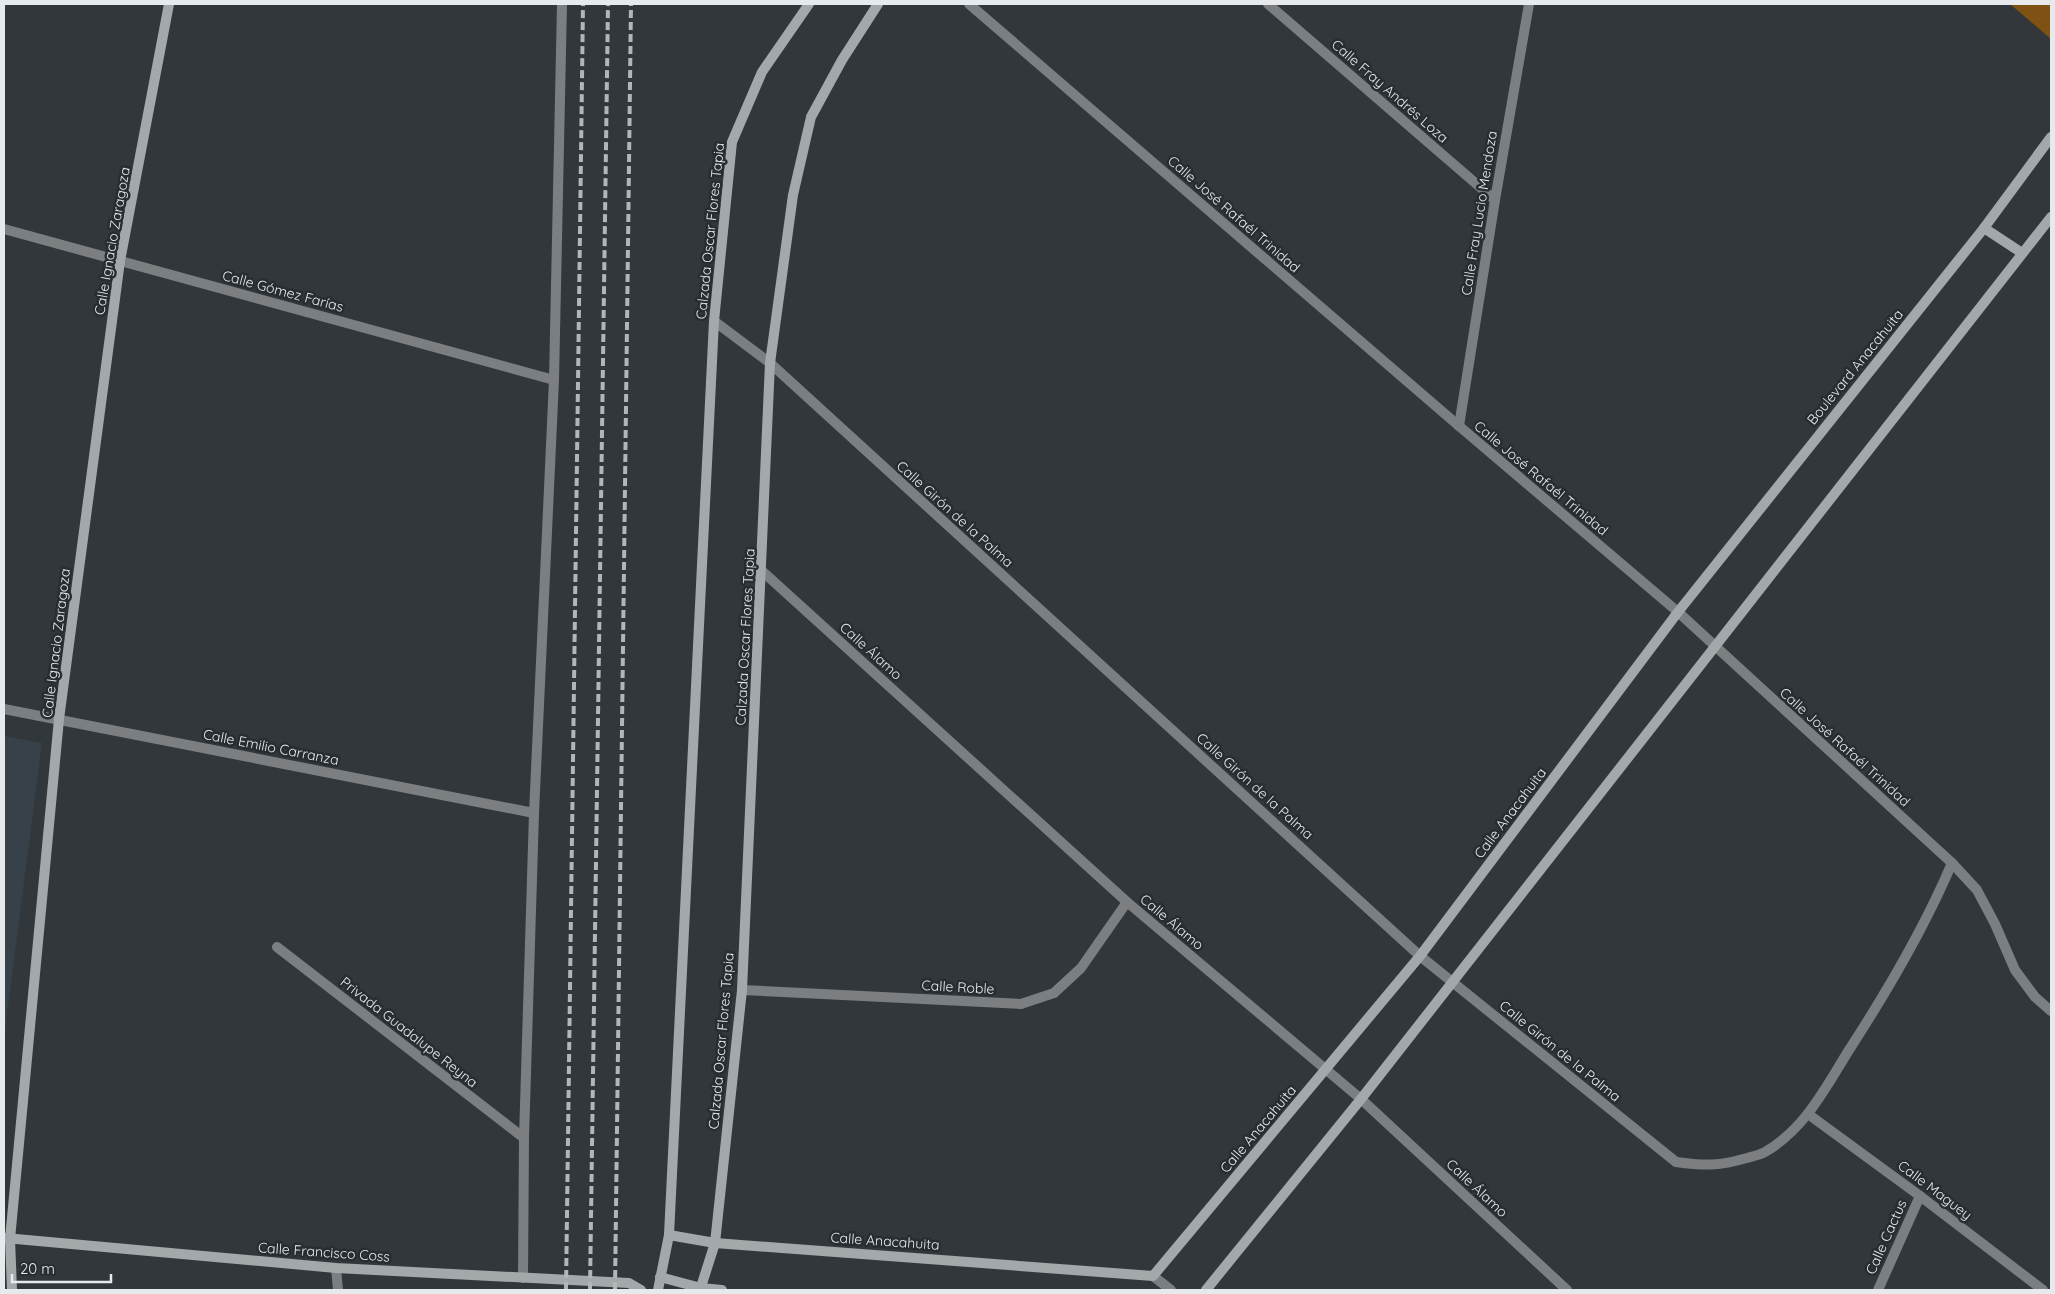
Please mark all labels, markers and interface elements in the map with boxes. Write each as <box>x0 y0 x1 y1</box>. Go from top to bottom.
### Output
street label: Calle Fray Andrés Loza <box>1328 35 1452 147</box>
street label: Calle Fray Lucio Mendoza <box>1457 129 1501 297</box>
street label: Calzada Oscar Flores Tapia <box>692 142 728 320</box>
street label: Calle José Rafaél Trinidad <box>1164 152 1304 276</box>
street label: Calle Ignacio Zaragoza <box>90 165 134 317</box>
street label: Calle Gómez Farías <box>220 266 346 316</box>
street label: Boulevard Anacahuita <box>1803 306 1907 428</box>
street label: Calle José Rafaél Trinidad <box>1470 417 1612 539</box>
street label: Calle Girón de la Palma <box>893 457 1017 571</box>
street label: Calzada Oscar Flores Tapia <box>731 548 759 726</box>
street label: Calle Ignacio Zaragoza <box>38 567 74 719</box>
street label: Calle Álamo <box>836 618 906 684</box>
street label: Calle José Rafaél Trinidad <box>1776 684 1914 810</box>
street label: Calle Emilio Carranza <box>202 725 340 769</box>
street label: Calle Girón de la Palma <box>1193 729 1317 843</box>
street label: Calle Anacahuita <box>1470 764 1550 862</box>
street label: Calle Álamo <box>1136 890 1208 954</box>
street label: Calzada Oscar Flores Tapia <box>704 952 738 1130</box>
street label: Privada Guadalupe Reyna <box>337 973 481 1091</box>
street label: Calle Roble <box>921 976 995 998</box>
street label: Calle Girón de la Palma <box>1496 996 1624 1106</box>
street label: Calle Anacahuita <box>1216 1081 1300 1177</box>
street label: Calle Álamo <box>1442 1155 1512 1221</box>
street label: Calle Maguey <box>1894 1156 1976 1224</box>
street label: Calle Cactus <box>1862 1197 1910 1277</box>
street label: Calle Anacahuita <box>830 1228 940 1254</box>
street label: Calle Francisco Coss <box>257 1238 391 1266</box>
scale bar <box>12 1252 111 1284</box>
text: 20 m <box>20 1259 55 1278</box>

